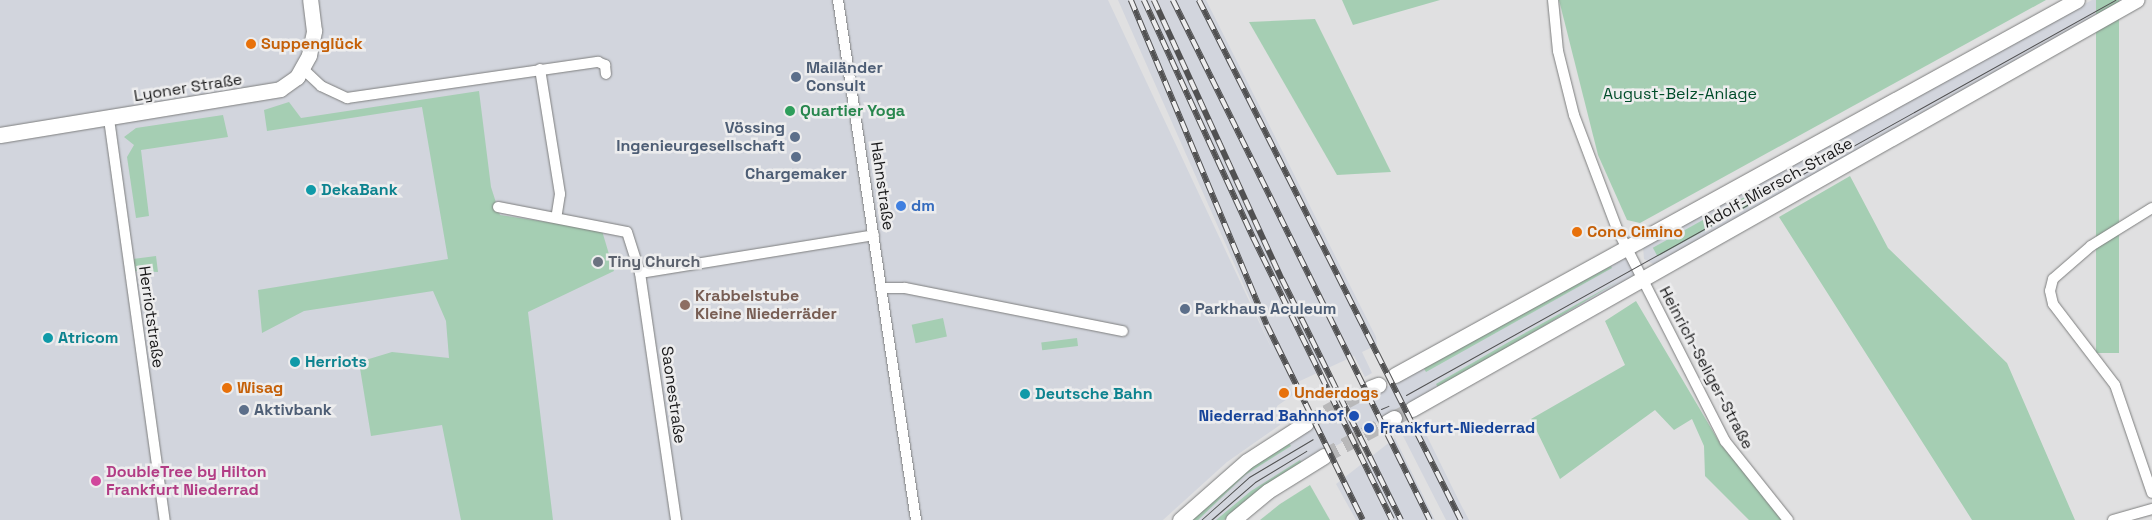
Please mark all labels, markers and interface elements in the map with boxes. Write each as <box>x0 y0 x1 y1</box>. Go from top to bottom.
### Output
place label: Suppenglück <box>261 34 363 54</box>
marker: Suppenglück <box>245 38 257 50</box>
place label: Mailänder Consult <box>806 58 883 96</box>
street label: Lyoner Straße <box>132 70 244 106</box>
marker: Mailänder Consult <box>790 71 802 83</box>
park label: August-Belz-Anlage <box>1603 84 1757 104</box>
place label: Quartier Yoga <box>800 101 905 121</box>
marker: Quartier Yoga <box>784 105 796 117</box>
place label: Vössing Ingenieurgesellschaft <box>616 118 785 156</box>
marker: Vössing Ingenieurgesellschaft <box>789 131 801 143</box>
street label: Adolf-Miersch-Straße <box>1700 134 1856 232</box>
street label: Hahnstraße <box>866 140 898 232</box>
marker: Chargemaker <box>790 151 802 163</box>
place label: Chargemaker <box>745 164 847 184</box>
place label: DekaBank <box>321 180 398 200</box>
marker: DekaBank <box>305 184 317 196</box>
place label: dm <box>911 196 935 216</box>
marker: dm <box>895 200 907 212</box>
place label: Cono Cimino <box>1587 222 1683 242</box>
marker: Cono Cimino <box>1571 226 1583 238</box>
place label: Tiny Church <box>608 252 700 272</box>
marker: Tiny Church <box>592 256 604 268</box>
street label: Herriotstraße <box>134 265 168 369</box>
street label: Heinrich-Seliger-Straße <box>1655 283 1757 453</box>
place label: Krabbelstube Kleine Niederräder <box>695 286 837 324</box>
marker: Krabbelstube Kleine Niederräder <box>679 299 691 311</box>
place label: Parkhaus Aculeum <box>1195 299 1337 319</box>
marker: Parkhaus Aculeum <box>1179 303 1191 315</box>
place label: Atricom <box>58 328 118 348</box>
marker: Atricom <box>42 332 54 344</box>
street label: Saonestraße <box>657 345 689 445</box>
place label: Herriots <box>305 352 367 372</box>
marker: Herriots <box>289 356 301 368</box>
place label: Wisag <box>237 378 283 398</box>
marker: Wisag <box>221 382 233 394</box>
place label: Underdogs <box>1294 383 1379 403</box>
place label: Deutsche Bahn <box>1035 384 1153 404</box>
marker: Underdogs <box>1278 387 1290 399</box>
marker: Deutsche Bahn <box>1019 388 1031 400</box>
place label: Aktivbank <box>254 400 332 420</box>
marker: Aktivbank <box>238 404 250 416</box>
place label: Niederrad Bahnhof <box>1199 406 1344 426</box>
marker: Niederrad Bahnhof <box>1348 410 1360 422</box>
place label: Frankfurt-Niederrad <box>1380 418 1535 438</box>
marker: Frankfurt-Niederrad <box>1362 421 1376 435</box>
place label: DoubleTree by Hilton Frankfurt Niederrad <box>106 462 267 500</box>
marker: DoubleTree by Hilton Frankfurt Niederrad <box>90 475 102 487</box>

